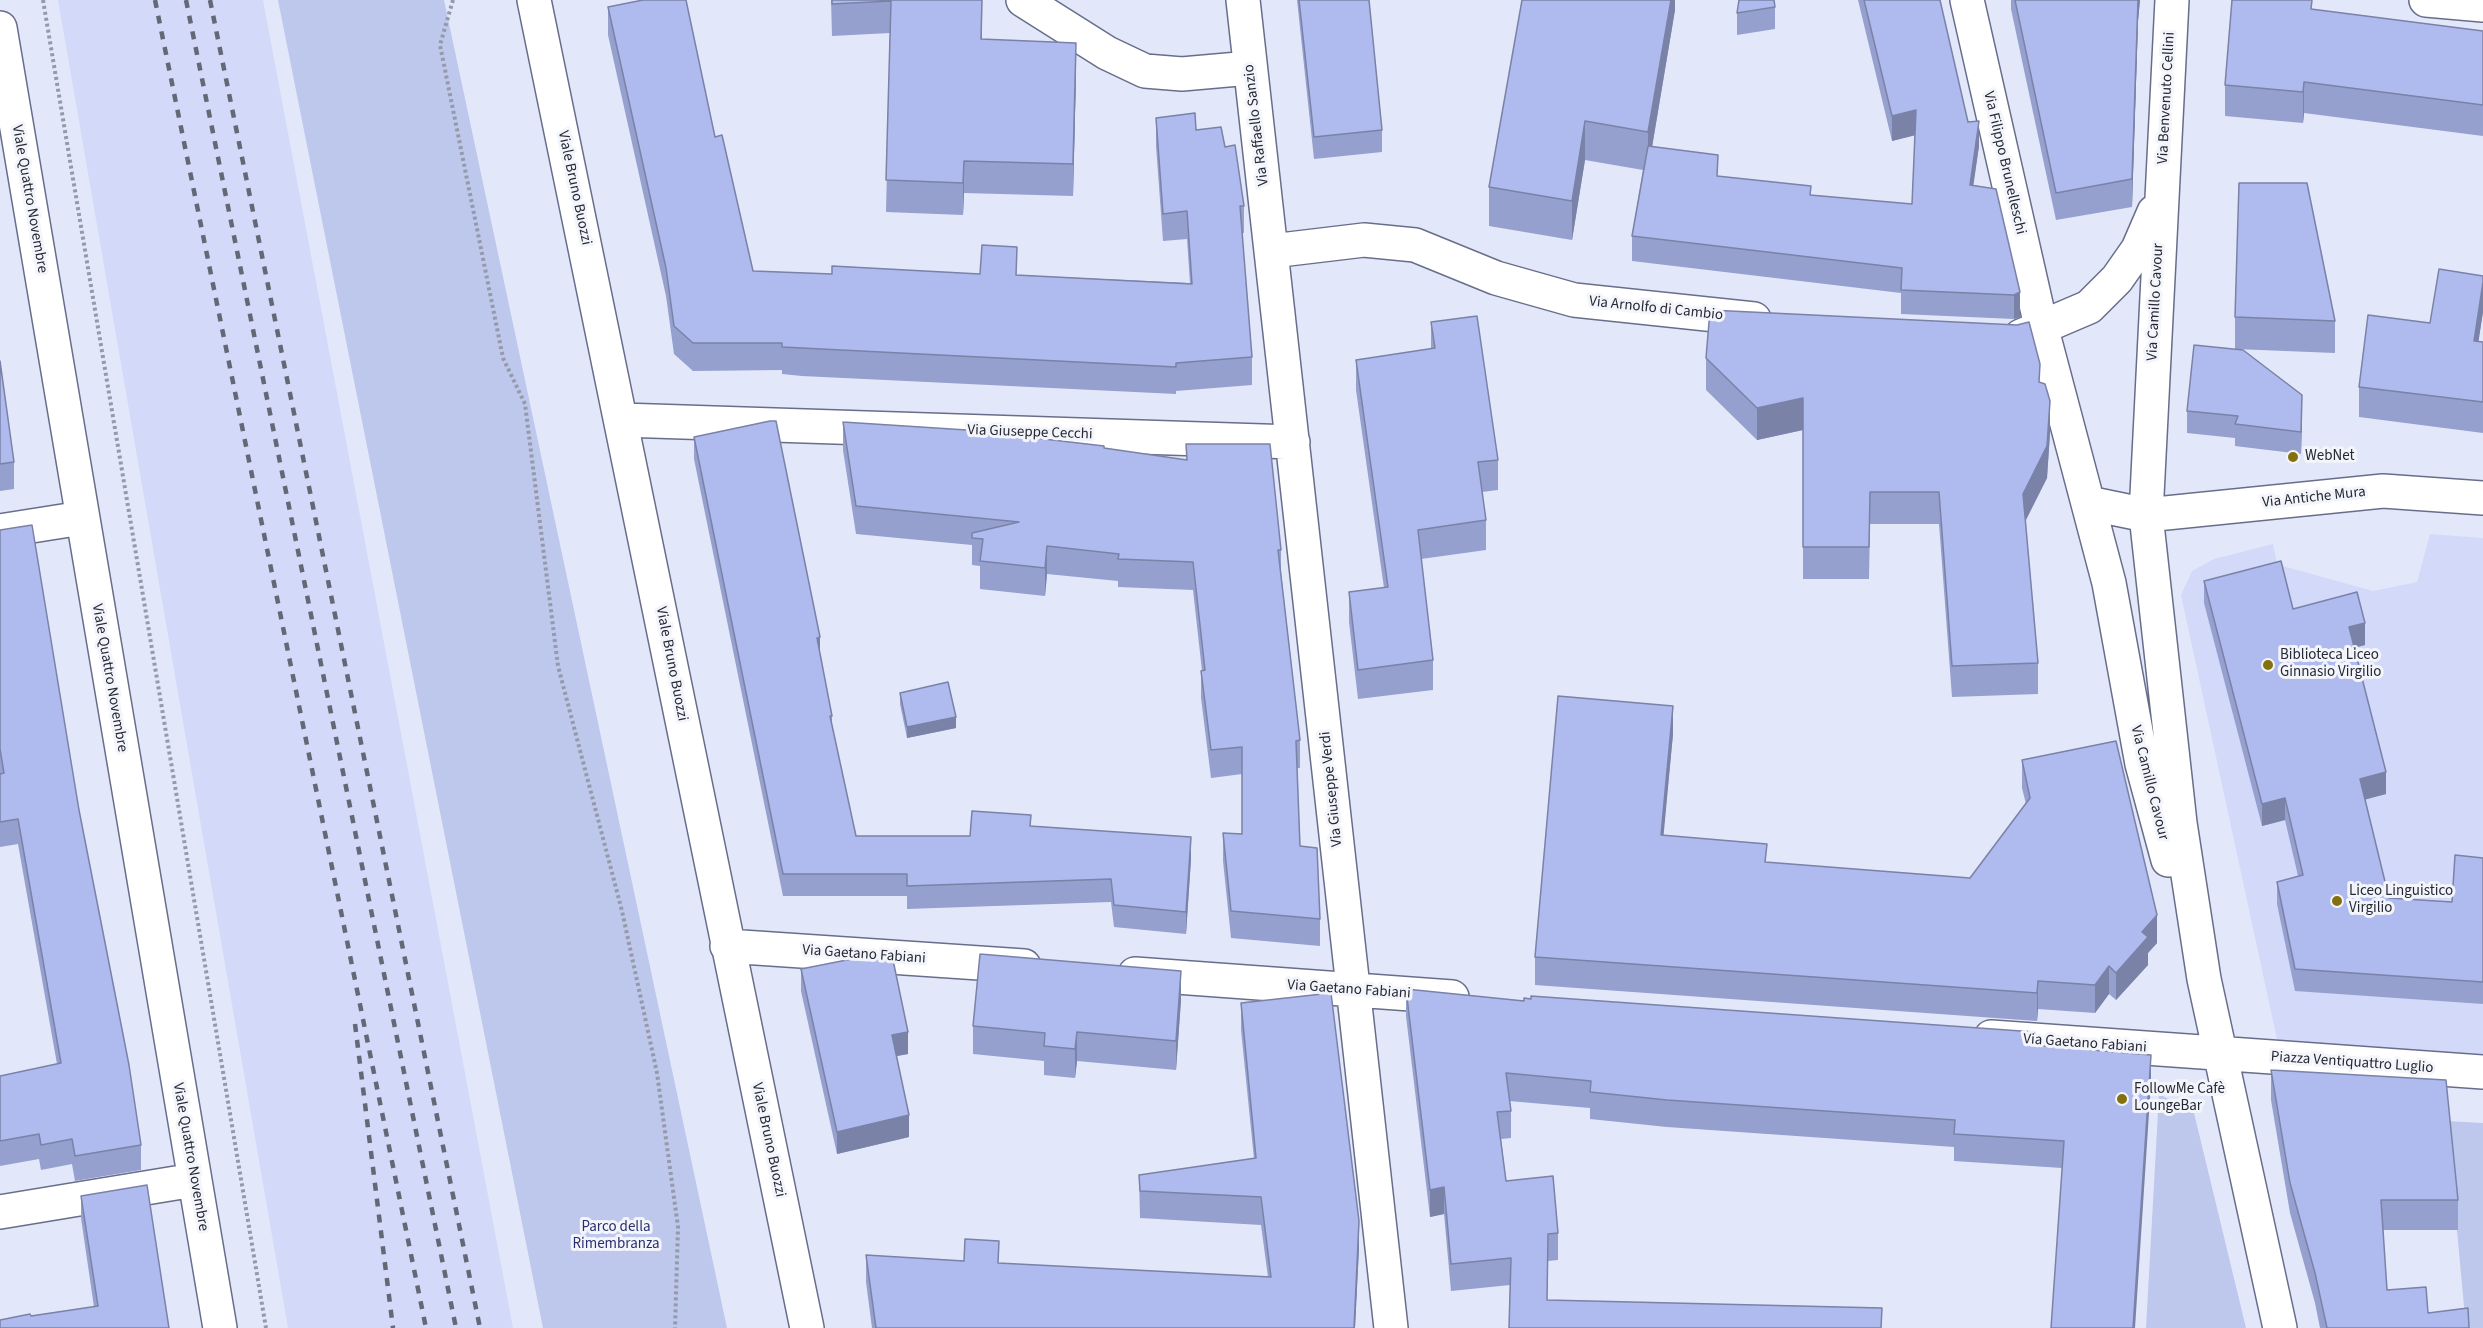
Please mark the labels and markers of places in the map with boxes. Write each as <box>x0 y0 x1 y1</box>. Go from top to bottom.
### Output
place label: WebNet <box>2305 448 2355 466</box>
marker: WebNet <box>2286 450 2300 464</box>
place label: Biblioteca Liceo Ginnasio Virgilio <box>2280 647 2381 682</box>
marker: Biblioteca Liceo Ginnasio Virgilio <box>2261 658 2275 672</box>
place label: Liceo Linguistico Virgilio <box>2349 883 2453 918</box>
marker: Liceo Linguistico Virgilio <box>2330 894 2344 908</box>
place label: FollowMe Cafè LoungeBar <box>2134 1081 2225 1116</box>
marker: FollowMe Cafè LoungeBar <box>2115 1092 2129 1106</box>

